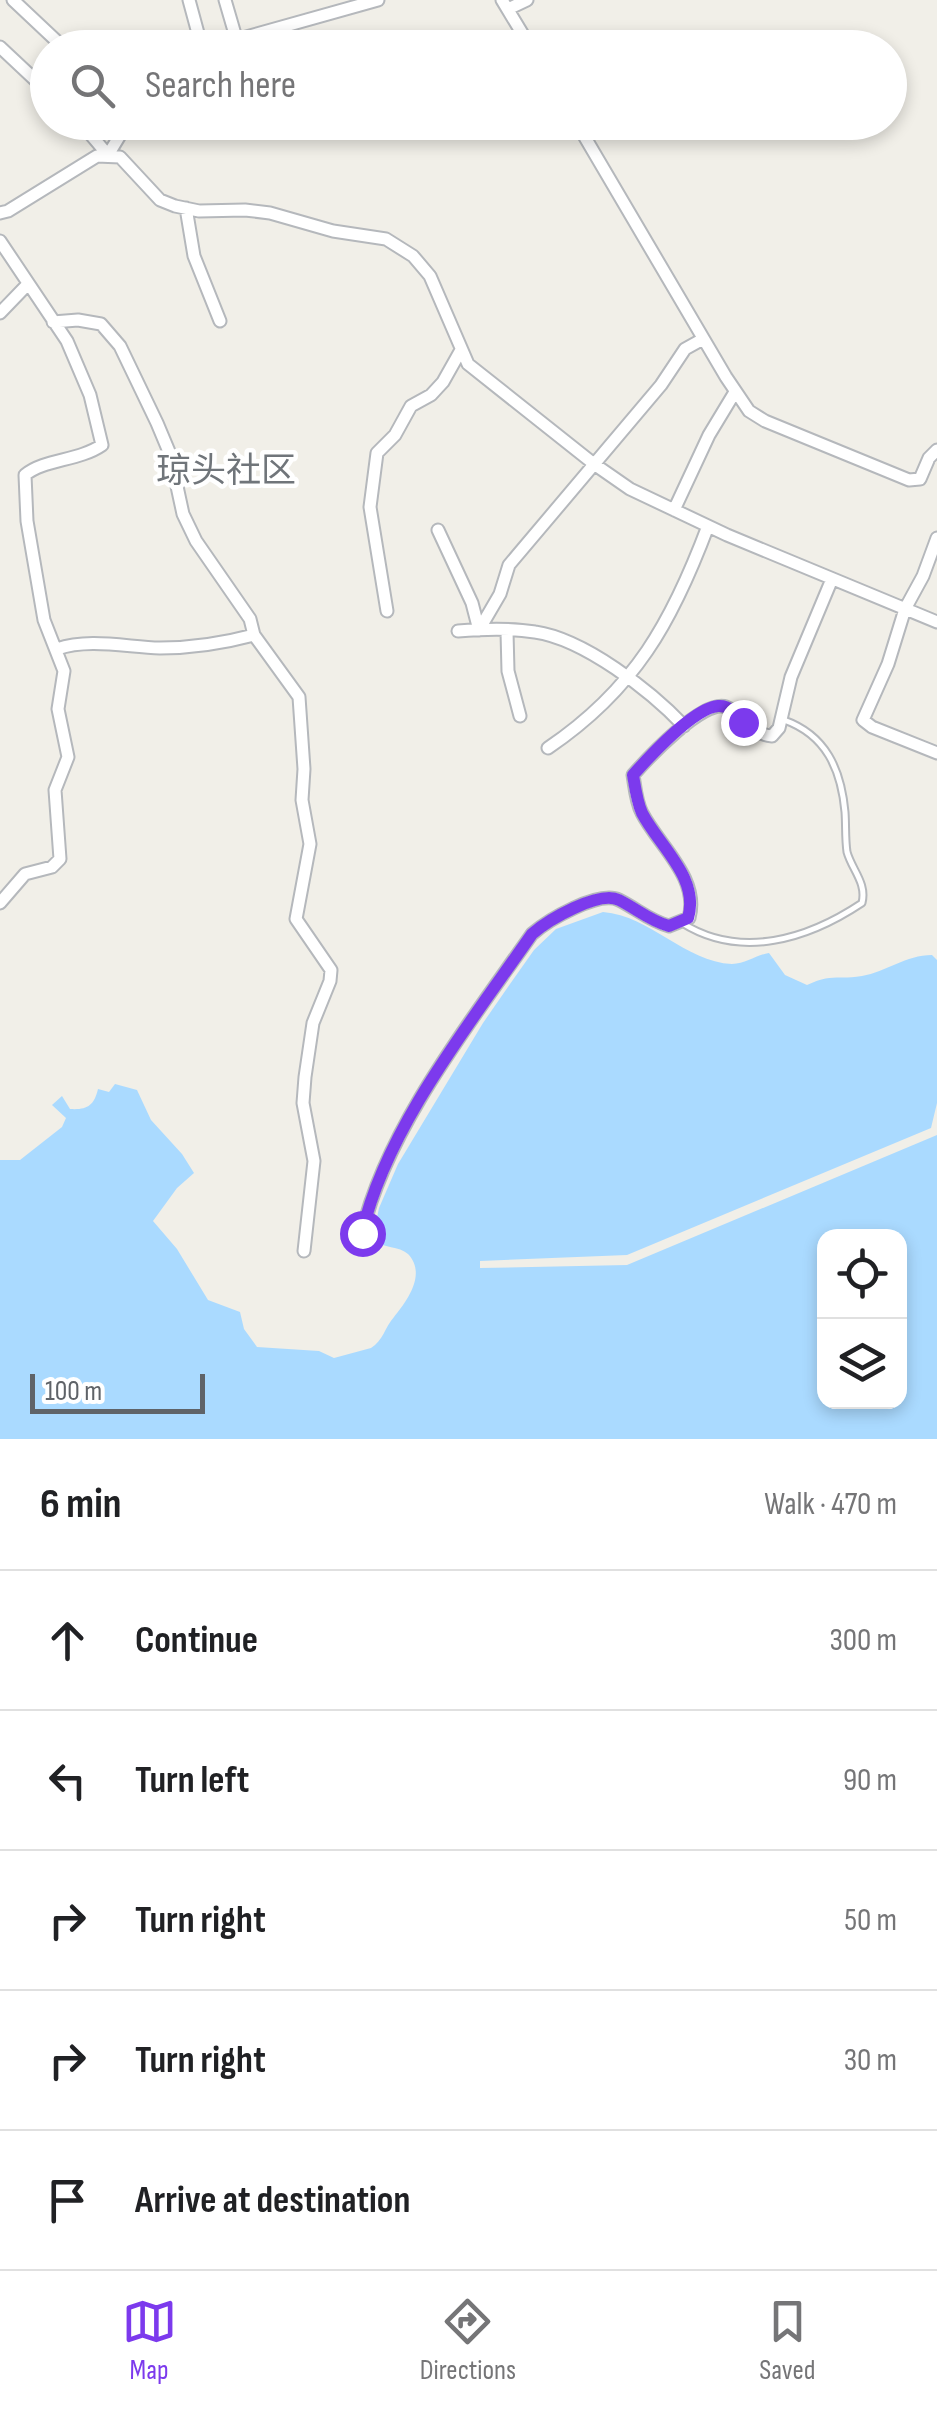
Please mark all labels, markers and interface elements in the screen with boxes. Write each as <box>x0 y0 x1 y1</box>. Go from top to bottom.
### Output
search box <box>30 30 907 140</box>
icon: search <box>65 58 120 113</box>
text: Search here <box>145 63 296 108</box>
district label: 琼头社区 <box>156 450 296 493</box>
route end <box>721 700 767 746</box>
route start <box>340 1211 386 1257</box>
map controls <box>817 1229 907 1409</box>
button: locate <box>817 1229 907 1319</box>
button: layers <box>817 1319 907 1409</box>
scale bar <box>30 1369 205 1414</box>
text: 100 m <box>45 1375 102 1408</box>
text: 6 min <box>40 1479 121 1530</box>
text: Walk · 470 m <box>764 1485 897 1524</box>
icon: ahead <box>40 1613 95 1668</box>
text: Continue <box>135 1618 258 1663</box>
text: 300 m <box>829 1621 897 1660</box>
icon: left <box>40 1753 95 1808</box>
text: Turn left <box>135 1758 249 1803</box>
text: 90 m <box>843 1761 897 1800</box>
icon: right <box>40 1893 95 1948</box>
text: Turn right <box>135 1898 266 1943</box>
text: 50 m <box>844 1901 897 1940</box>
icon: right <box>40 2033 95 2088</box>
text: Turn right <box>135 2038 266 2083</box>
text: 30 m <box>844 2041 897 2080</box>
icon: arrive <box>40 2173 95 2228</box>
text: Arrive at destination <box>135 2178 410 2223</box>
tab: Map <box>122 2294 177 2387</box>
tab: Directions <box>420 2294 516 2387</box>
tab: Saved <box>759 2294 815 2387</box>

